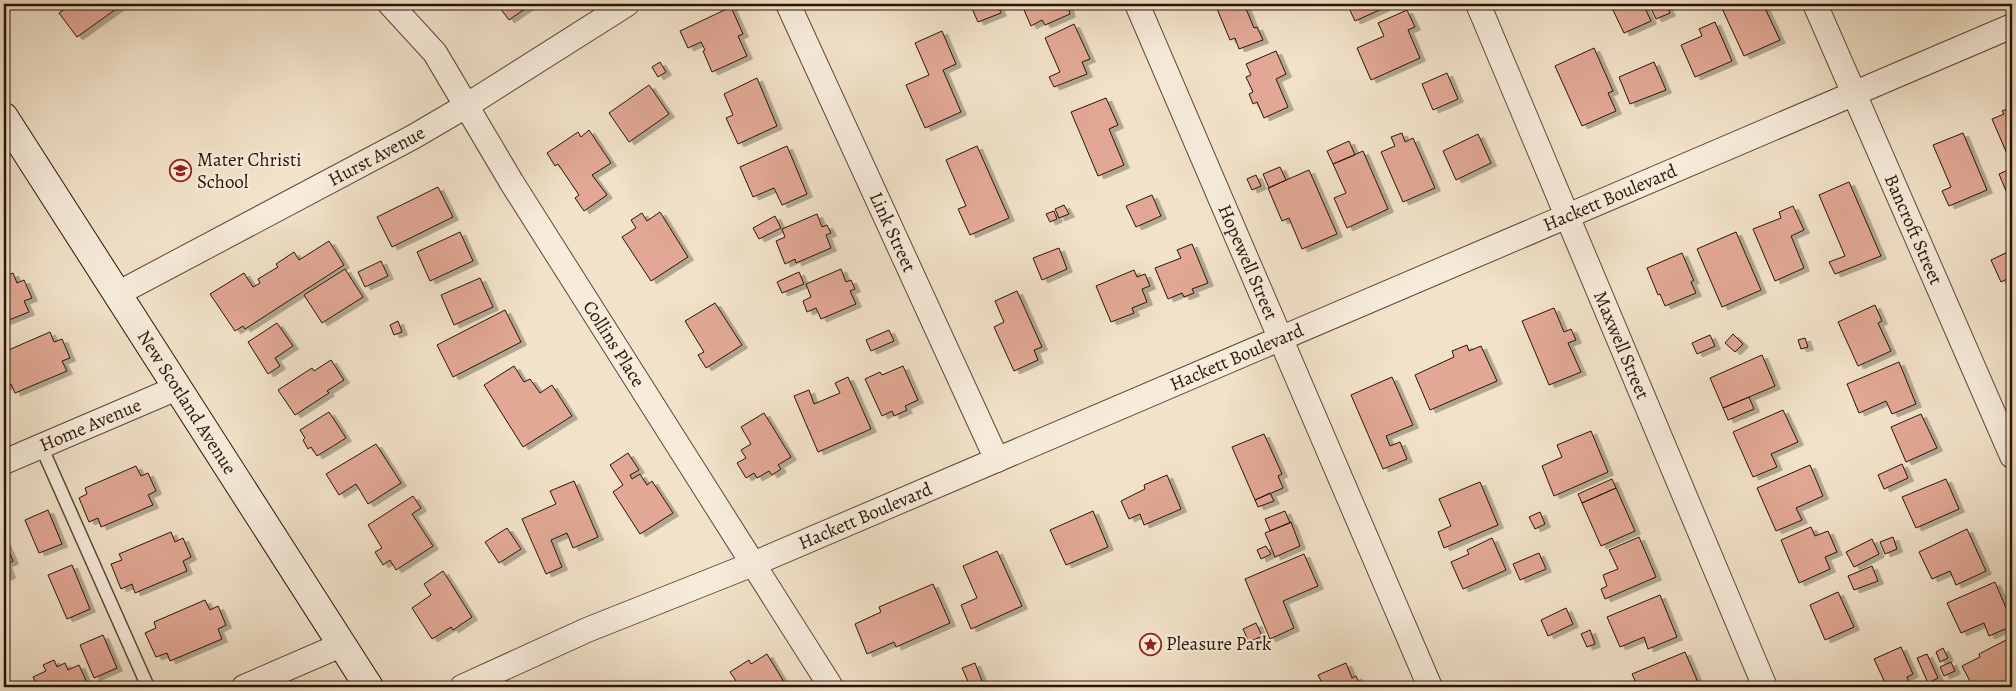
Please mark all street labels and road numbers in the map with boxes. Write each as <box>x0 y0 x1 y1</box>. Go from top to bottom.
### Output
street label: Hurst Avenue <box>324 120 430 193</box>
street label: Hackett Boulevard <box>1539 157 1682 238</box>
street label: Bancroft Street <box>1878 170 1949 289</box>
street label: Link Street <box>863 188 922 276</box>
street label: Hopewell Street <box>1212 200 1284 324</box>
street label: Maxwell Street <box>1587 287 1656 403</box>
street label: Collins Place <box>577 296 651 392</box>
street label: Hackett Boulevard <box>1166 317 1308 397</box>
street label: New Scotland Avenue <box>131 325 243 480</box>
street label: Home Avenue <box>36 392 145 458</box>
street label: Hackett Boulevard <box>794 476 937 556</box>

